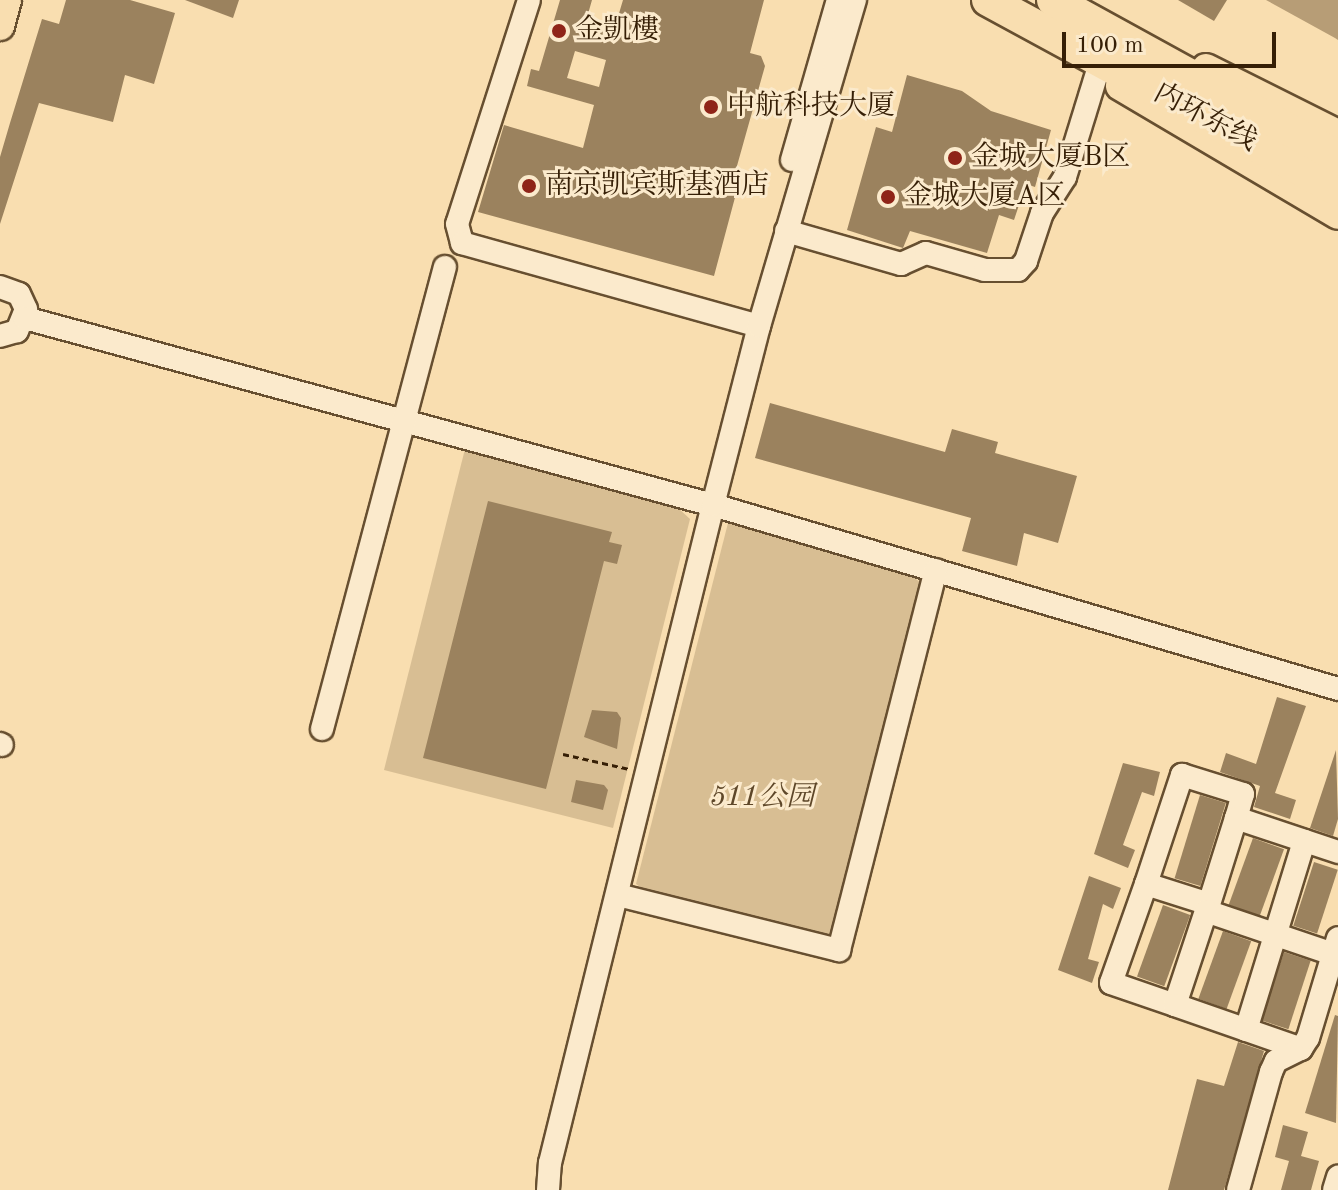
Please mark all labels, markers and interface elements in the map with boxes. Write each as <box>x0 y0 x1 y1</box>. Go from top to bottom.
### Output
place label: 金凱樓 <box>575 14 659 48</box>
scale bar <box>1066 16 1280 66</box>
marker: 金凱樓 <box>550 22 568 40</box>
text: 100 m <box>1076 34 1144 58</box>
street label: 内环东线 <box>1148 77 1262 159</box>
place label: 中航科技大厦 <box>727 90 895 124</box>
marker: 中航科技大厦 <box>702 98 720 116</box>
place label: 金城大厦B区 <box>971 141 1130 175</box>
marker: 金城大厦B区 <box>946 149 964 167</box>
place label: 南京凯宾斯基酒店 <box>545 169 769 203</box>
marker: 南京凯宾斯基酒店 <box>520 177 538 195</box>
place label: 金城大厦A区 <box>904 180 1065 214</box>
marker: 金城大厦A区 <box>879 188 897 206</box>
park label: 511公园 <box>710 781 814 815</box>

